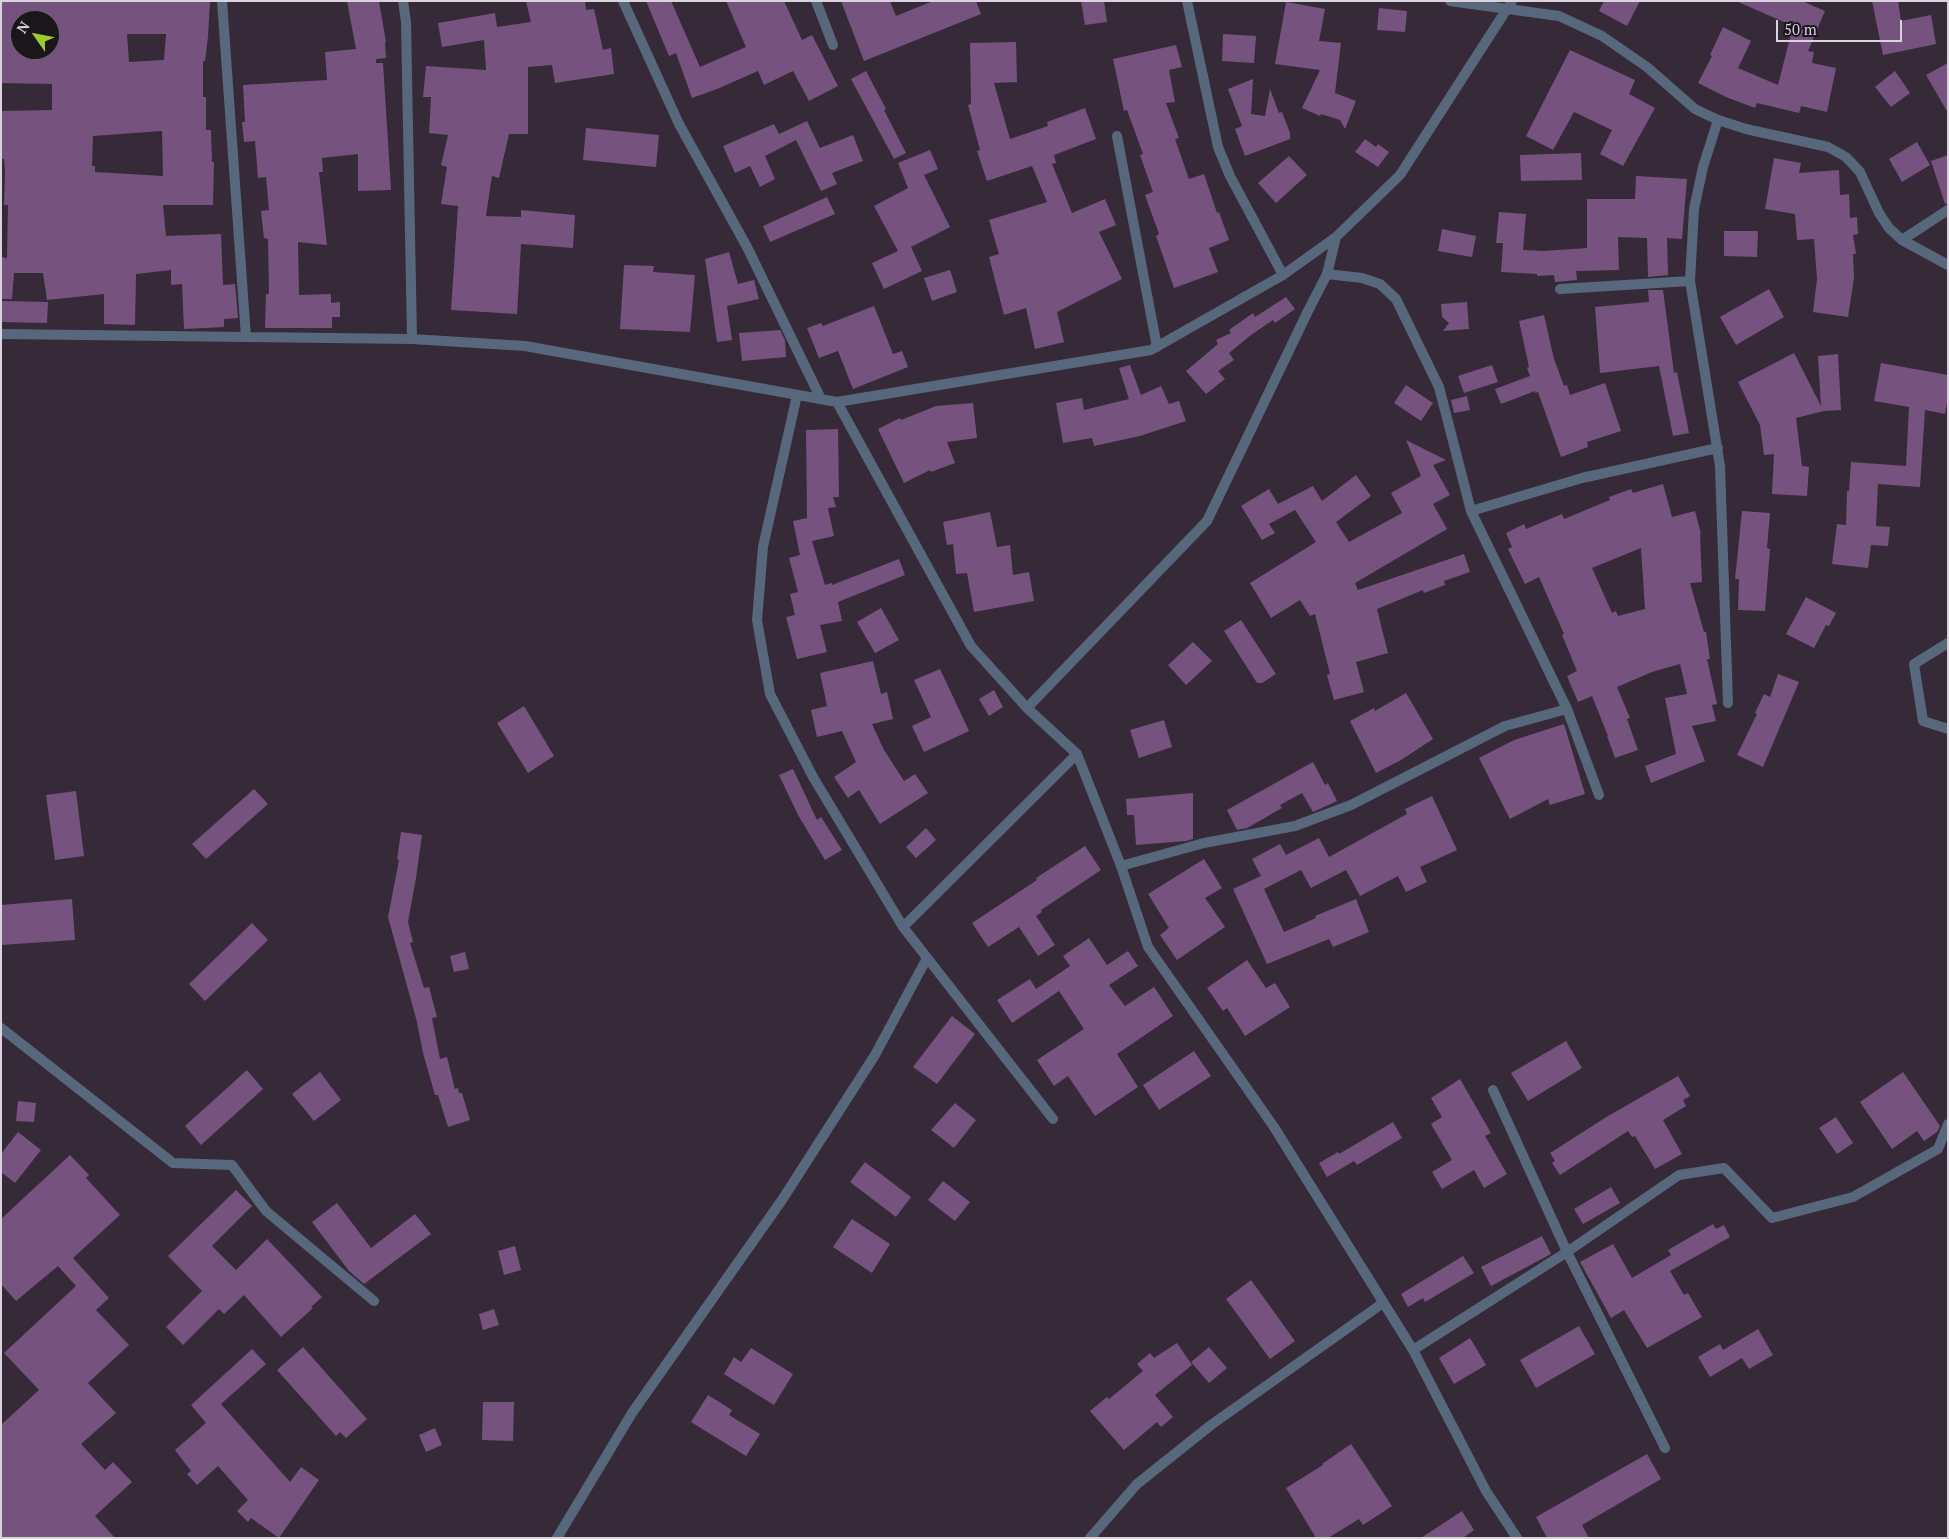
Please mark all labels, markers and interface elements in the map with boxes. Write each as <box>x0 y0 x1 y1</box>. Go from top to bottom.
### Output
north arrow <box>10 10 60 60</box>
scale bar <box>1779 10 1905 42</box>
text: N <box>12 17 34 37</box>
text: 50 m <box>1784 19 1817 39</box>

